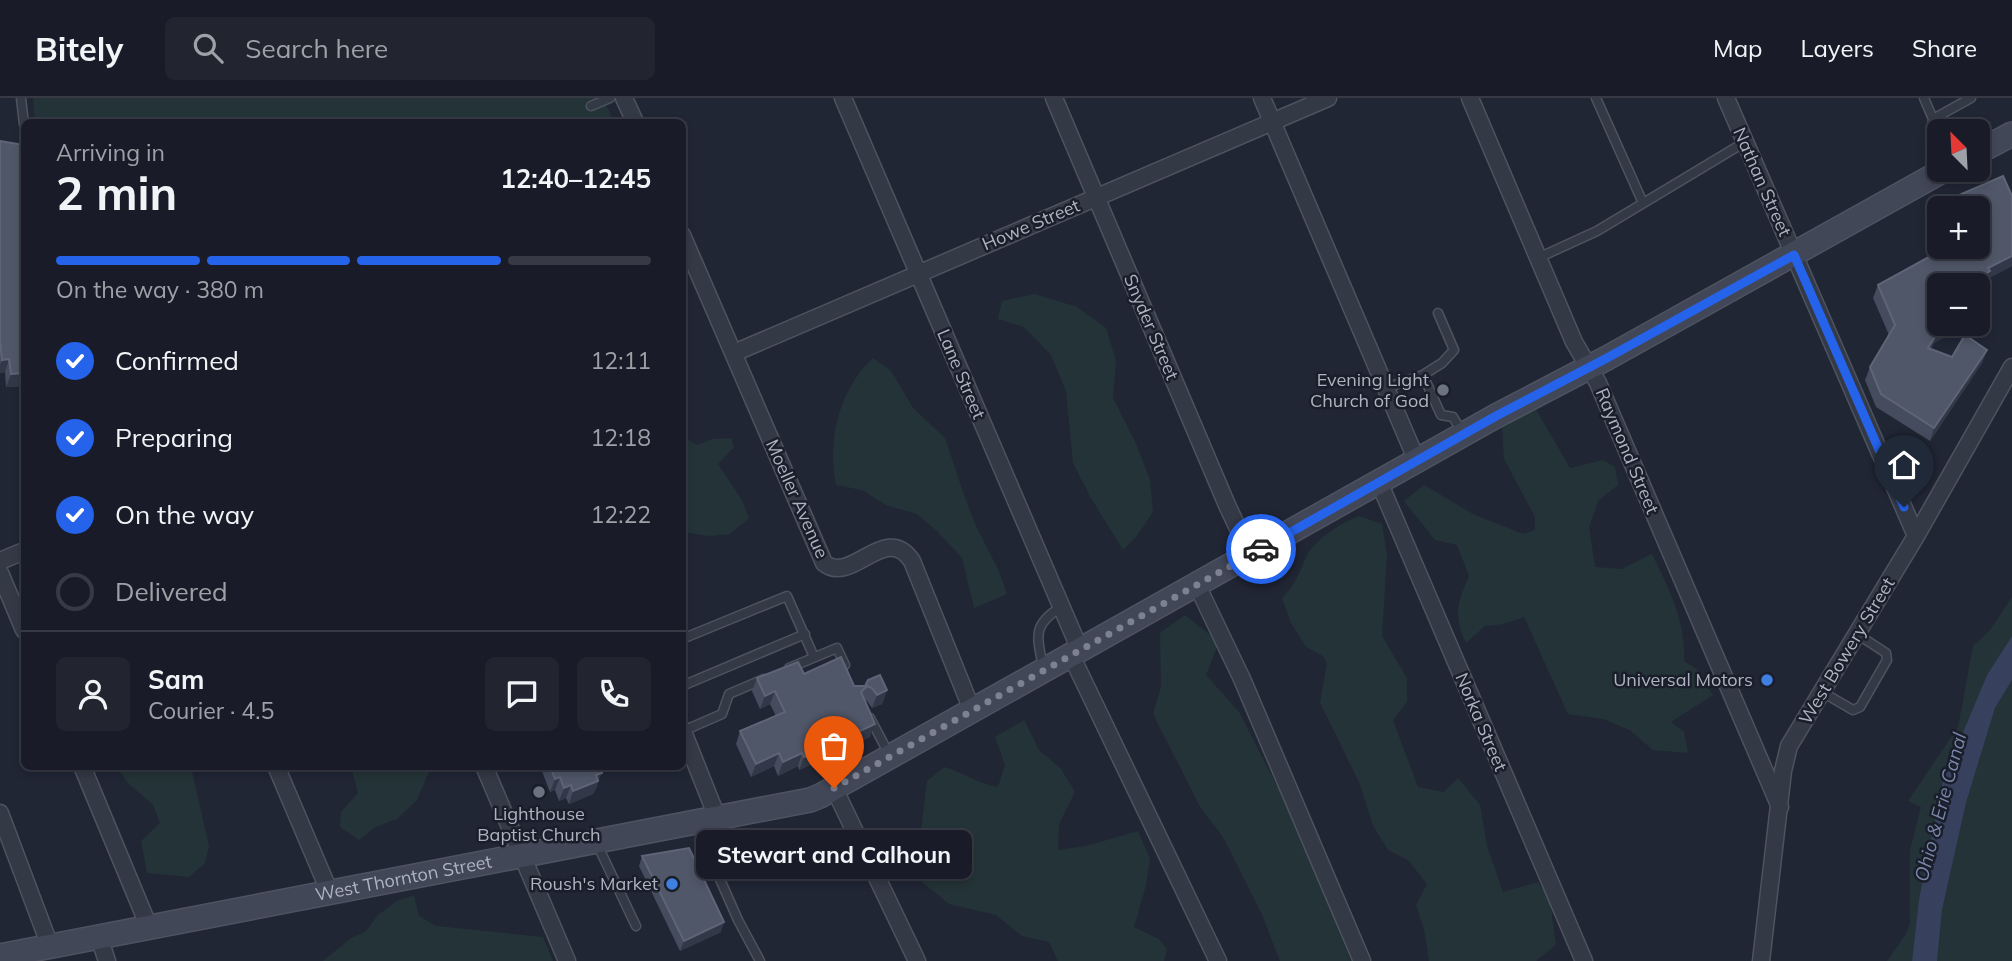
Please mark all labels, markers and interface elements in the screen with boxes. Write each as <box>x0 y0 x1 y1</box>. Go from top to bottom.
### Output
search box <box>165 17 655 80</box>
text: Bitely <box>35 28 123 69</box>
icon: search <box>189 29 227 67</box>
text: Search here <box>245 32 388 65</box>
text: Map <box>1713 33 1762 63</box>
text: Layers <box>1800 33 1874 63</box>
text: Share <box>1912 33 1977 63</box>
north arrow <box>1927 119 1990 182</box>
map controls <box>1927 119 1990 336</box>
street label: Nathan Street <box>1728 124 1797 240</box>
text: Arriving in <box>56 138 165 167</box>
text: 12:40–12:45 <box>500 162 651 195</box>
text: 2 min <box>56 164 177 222</box>
street label: Howe Street <box>979 194 1083 255</box>
button: + <box>1927 196 1990 259</box>
street label: Snyder Street <box>1119 270 1184 383</box>
button: − <box>1927 273 1990 336</box>
text: On the way · 380 m <box>56 275 264 304</box>
street label: Lane Street <box>932 325 991 422</box>
icon: check <box>56 342 94 380</box>
text: Confirmed <box>115 344 239 377</box>
text: 12:11 <box>591 346 651 375</box>
place label: Evening Light Church of God <box>1310 368 1429 412</box>
marker: Evening Light Church of God <box>1435 382 1451 398</box>
street label: Raymond Street <box>1591 384 1664 517</box>
icon: check <box>56 419 94 457</box>
text: Preparing <box>115 421 233 454</box>
text: 12:18 <box>591 423 651 452</box>
pin <box>1874 435 1934 507</box>
street label: Moeller Avenue <box>761 436 834 562</box>
icon: home <box>1885 446 1923 484</box>
icon: check <box>56 496 94 534</box>
text: On the way <box>115 498 254 531</box>
text: 12:22 <box>591 500 651 529</box>
courier <box>1226 514 1296 584</box>
icon: car <box>1242 530 1280 568</box>
street label: West Bowery Street <box>1794 573 1900 728</box>
text: Delivered <box>115 575 228 608</box>
button: person <box>56 657 130 731</box>
button: chat <box>485 657 559 731</box>
button: phone <box>577 657 651 731</box>
text: Sam <box>148 663 204 696</box>
place label: Universal Motors <box>1613 668 1753 691</box>
street label: Norka Street <box>1450 669 1513 774</box>
marker: Universal Motors <box>1759 672 1775 688</box>
text: Courier · 4.5 <box>148 696 274 725</box>
pin <box>804 716 864 788</box>
icon: bag <box>815 727 853 765</box>
water label: Ohio & Erie Canal <box>1909 730 1971 884</box>
marker: Lighthouse Baptist Church <box>531 784 547 800</box>
place label: Lighthouse Baptist Church <box>477 802 601 846</box>
callout: Stewart and Calhoun <box>696 830 972 879</box>
text: Stewart and Calhoun <box>717 840 951 869</box>
street label: West Thornton Street <box>313 850 494 906</box>
place label: Roush's Market <box>530 872 658 895</box>
marker: Roush's Market <box>664 876 680 892</box>

